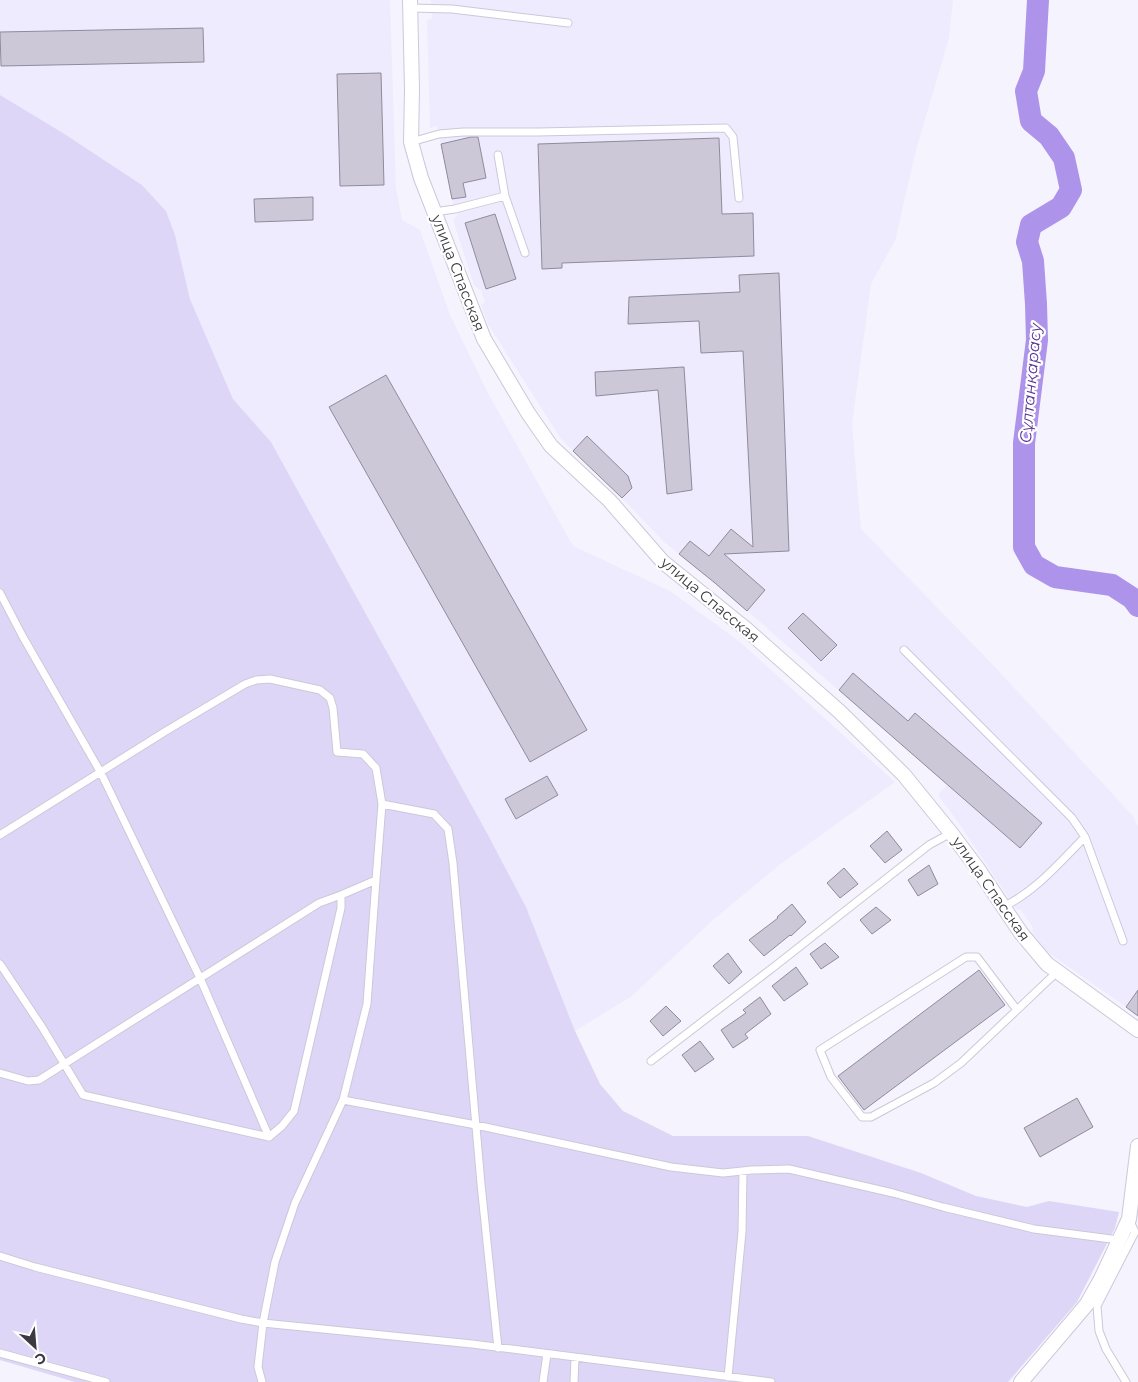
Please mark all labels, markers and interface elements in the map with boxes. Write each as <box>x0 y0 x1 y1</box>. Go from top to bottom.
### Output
street label: улица Спасская <box>427 211 489 334</box>
water label: Сұлтанқарасу <box>1016 321 1045 444</box>
street label: улица Спасская <box>656 552 764 647</box>
street label: улица Спасская <box>948 832 1035 945</box>
north arrow <box>10 1322 60 1372</box>
text: С <box>32 1348 49 1369</box>

